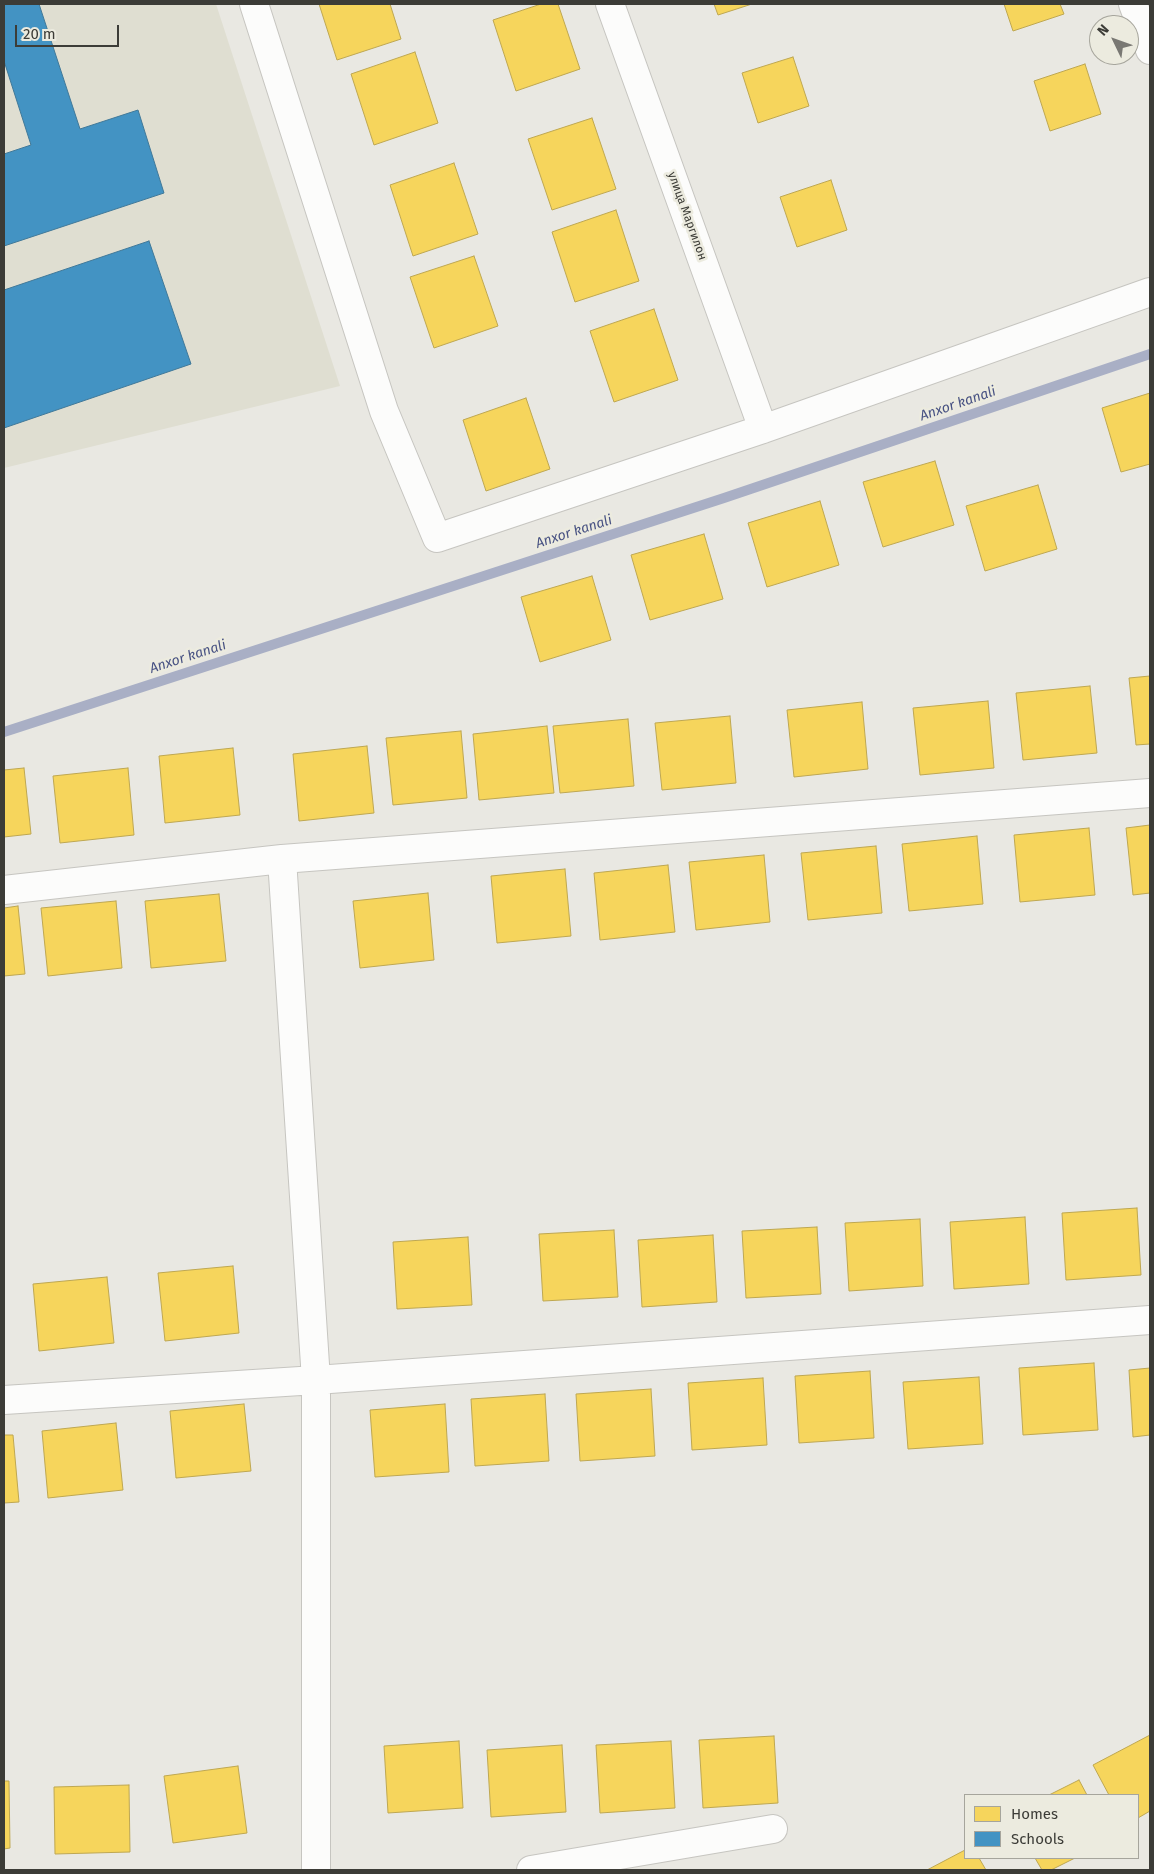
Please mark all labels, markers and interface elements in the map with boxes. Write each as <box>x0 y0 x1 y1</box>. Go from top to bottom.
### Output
scale bar <box>18 15 121 47</box>
north arrow <box>1089 15 1139 65</box>
text: N <box>1094 21 1113 39</box>
text: 20 m <box>23 25 56 43</box>
street label: улица Маргилон <box>664 170 710 262</box>
water label: Anxor kanali <box>918 383 998 425</box>
water label: Anxor kanali <box>534 512 614 552</box>
water label: Anxor kanali <box>148 637 228 677</box>
legend <box>964 1794 1139 1859</box>
text: Homes <box>1011 1805 1058 1823</box>
text: Schools <box>1011 1830 1064 1848</box>

